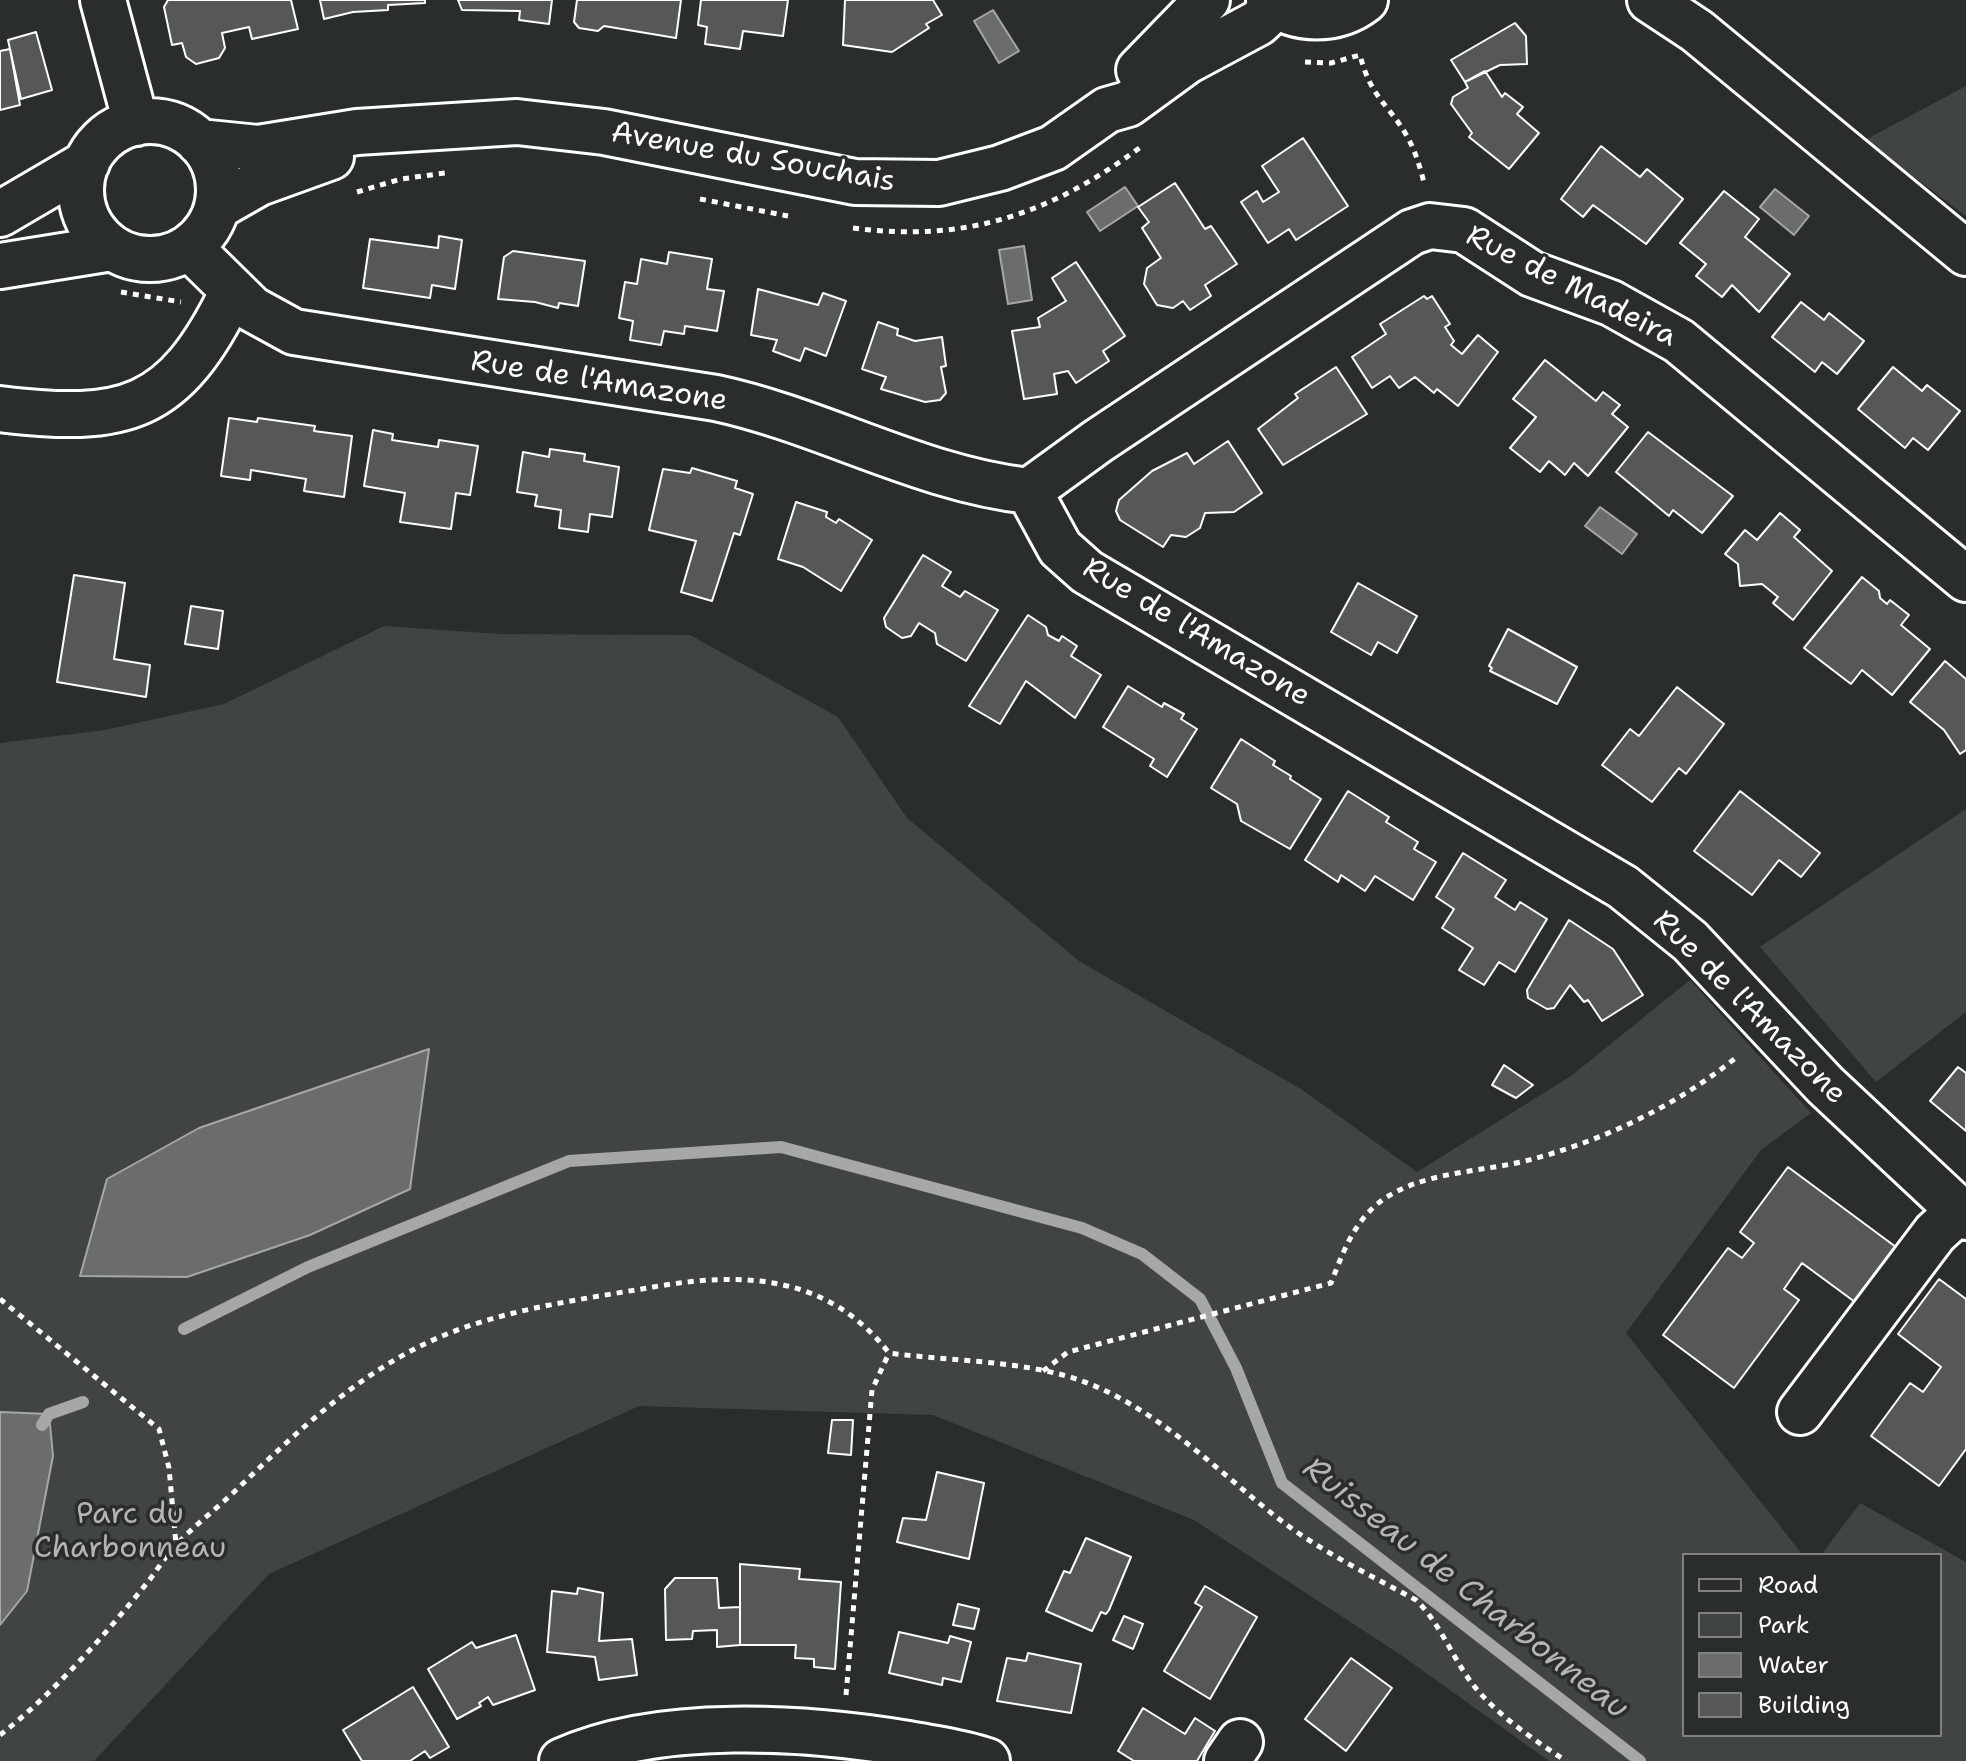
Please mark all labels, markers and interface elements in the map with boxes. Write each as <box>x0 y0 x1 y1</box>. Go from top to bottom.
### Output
street label: Avenue du Souchais <box>608 115 898 201</box>
street label: Rue de Madeira <box>1460 218 1682 356</box>
street label: Rue de l'Amazone <box>468 344 730 420</box>
street label: Rue de l'Amazone <box>1076 551 1316 715</box>
street label: Rue de l'Amazone <box>1645 904 1853 1112</box>
water label: Ruisseau de Charbonneau <box>1294 1450 1636 1728</box>
park label: Parc du Charbonneau <box>34 1497 226 1568</box>
legend <box>1682 1553 1942 1737</box>
text: Road <box>1758 1569 1818 1601</box>
text: Park <box>1758 1609 1810 1641</box>
text: Water <box>1758 1649 1829 1681</box>
text: Building <box>1758 1689 1850 1721</box>

